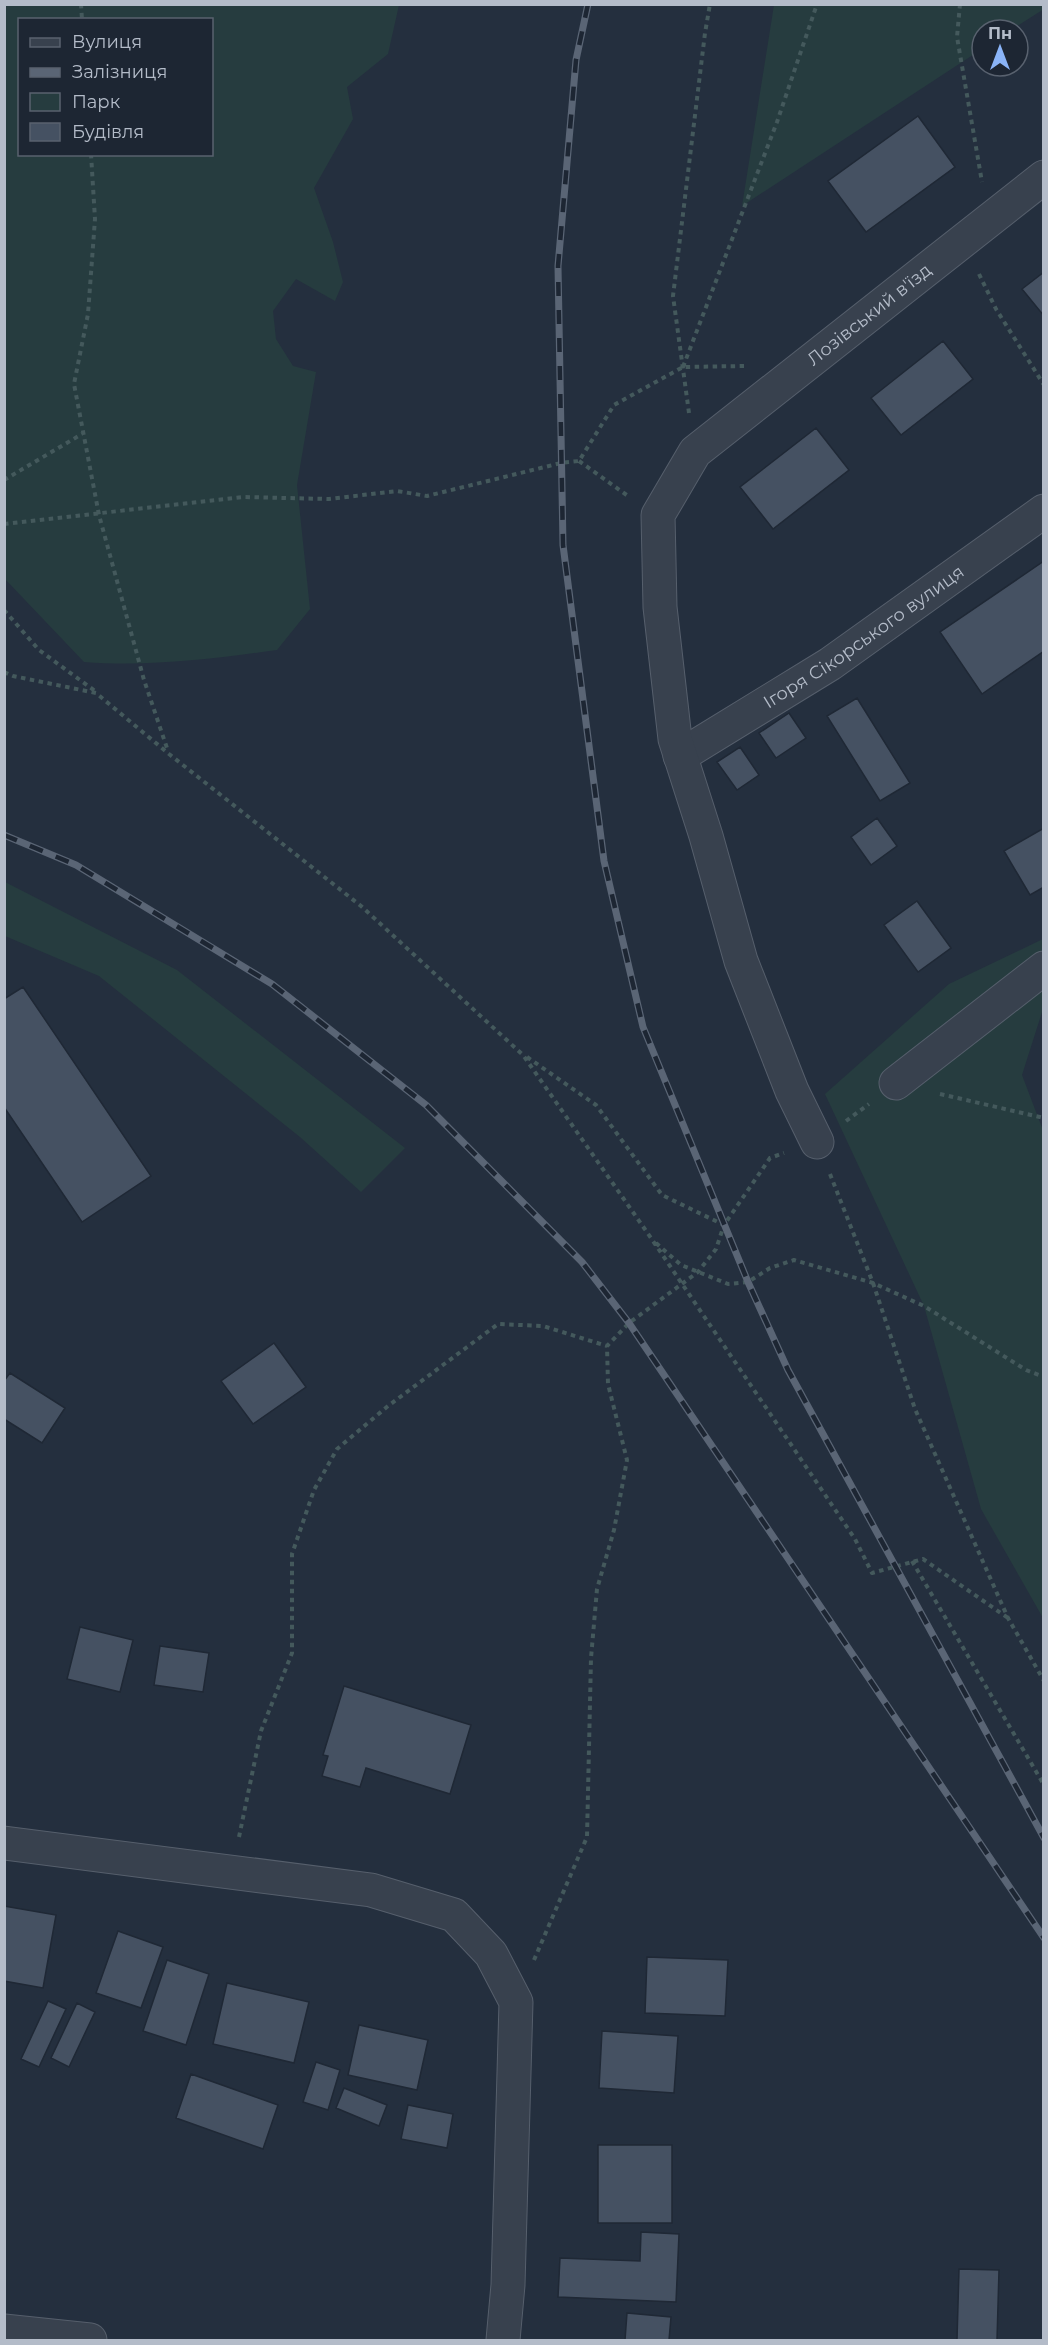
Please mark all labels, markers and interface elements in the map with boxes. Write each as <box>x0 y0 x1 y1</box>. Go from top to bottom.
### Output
legend <box>18 18 213 156</box>
north arrow <box>970 18 1030 78</box>
text: Пн <box>988 24 1012 43</box>
text: Вулиця <box>72 31 142 53</box>
text: Залізниця <box>72 61 167 83</box>
text: Парк <box>72 91 121 113</box>
text: Будівля <box>72 121 144 143</box>
street label: Лозівський в'їзд <box>803 259 936 370</box>
street label: Ігоря Сікорського вулиця <box>759 561 968 713</box>

